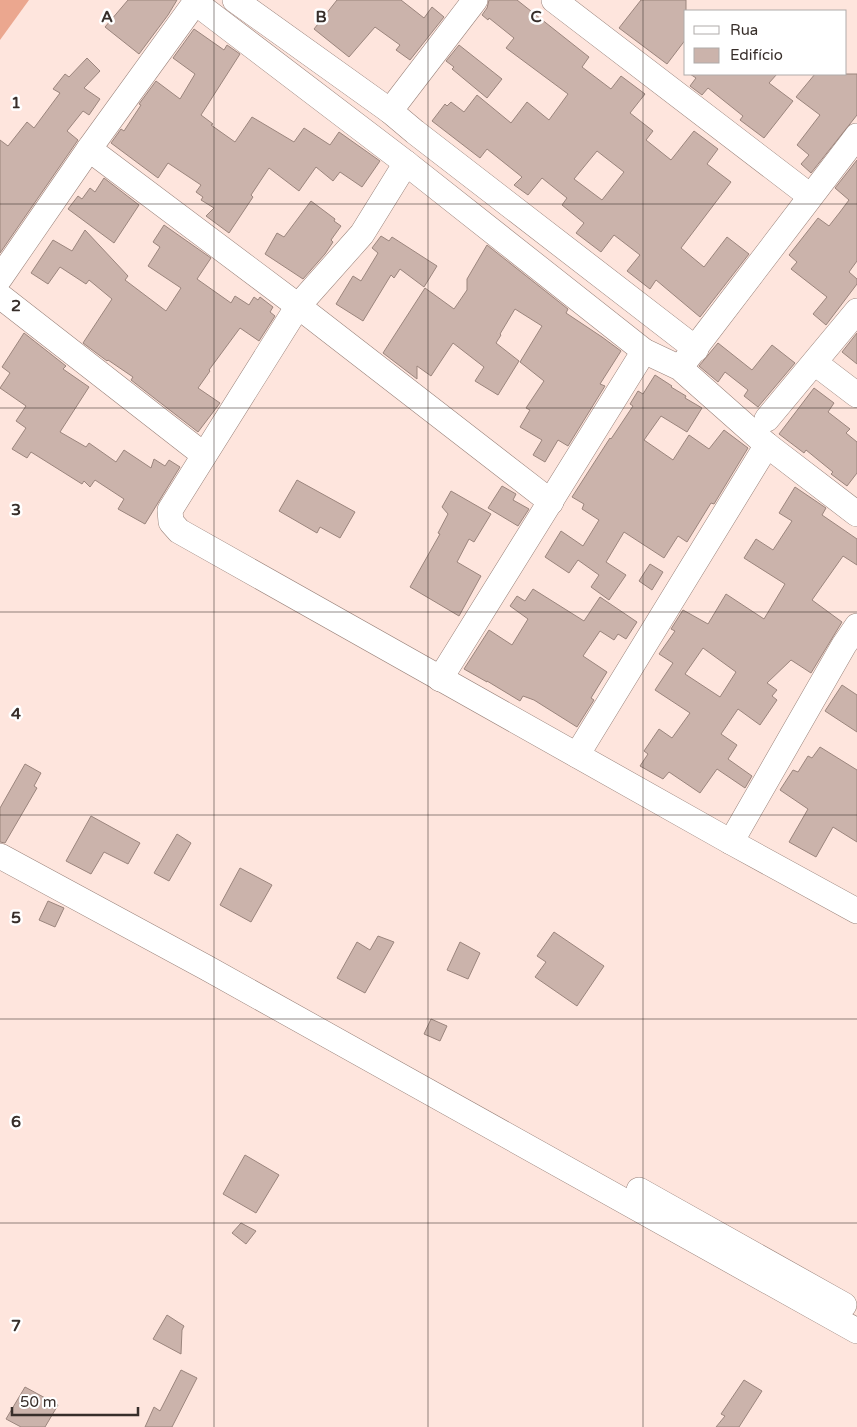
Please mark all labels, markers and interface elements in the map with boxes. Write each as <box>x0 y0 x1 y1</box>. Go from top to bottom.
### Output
text: A <box>101 7 113 27</box>
text: B <box>315 7 327 27</box>
text: C <box>530 7 542 27</box>
legend <box>684 10 847 75</box>
text: Rua <box>730 21 758 39</box>
text: Edifício <box>730 46 783 64</box>
text: 1 <box>11 93 21 113</box>
text: 2 <box>11 296 21 316</box>
text: 3 <box>11 500 21 520</box>
text: 4 <box>11 704 21 724</box>
text: 5 <box>11 908 21 928</box>
text: 6 <box>11 1112 21 1132</box>
text: 7 <box>11 1316 21 1336</box>
scale bar <box>12 1384 139 1416</box>
text: 50 m <box>20 1393 57 1411</box>

